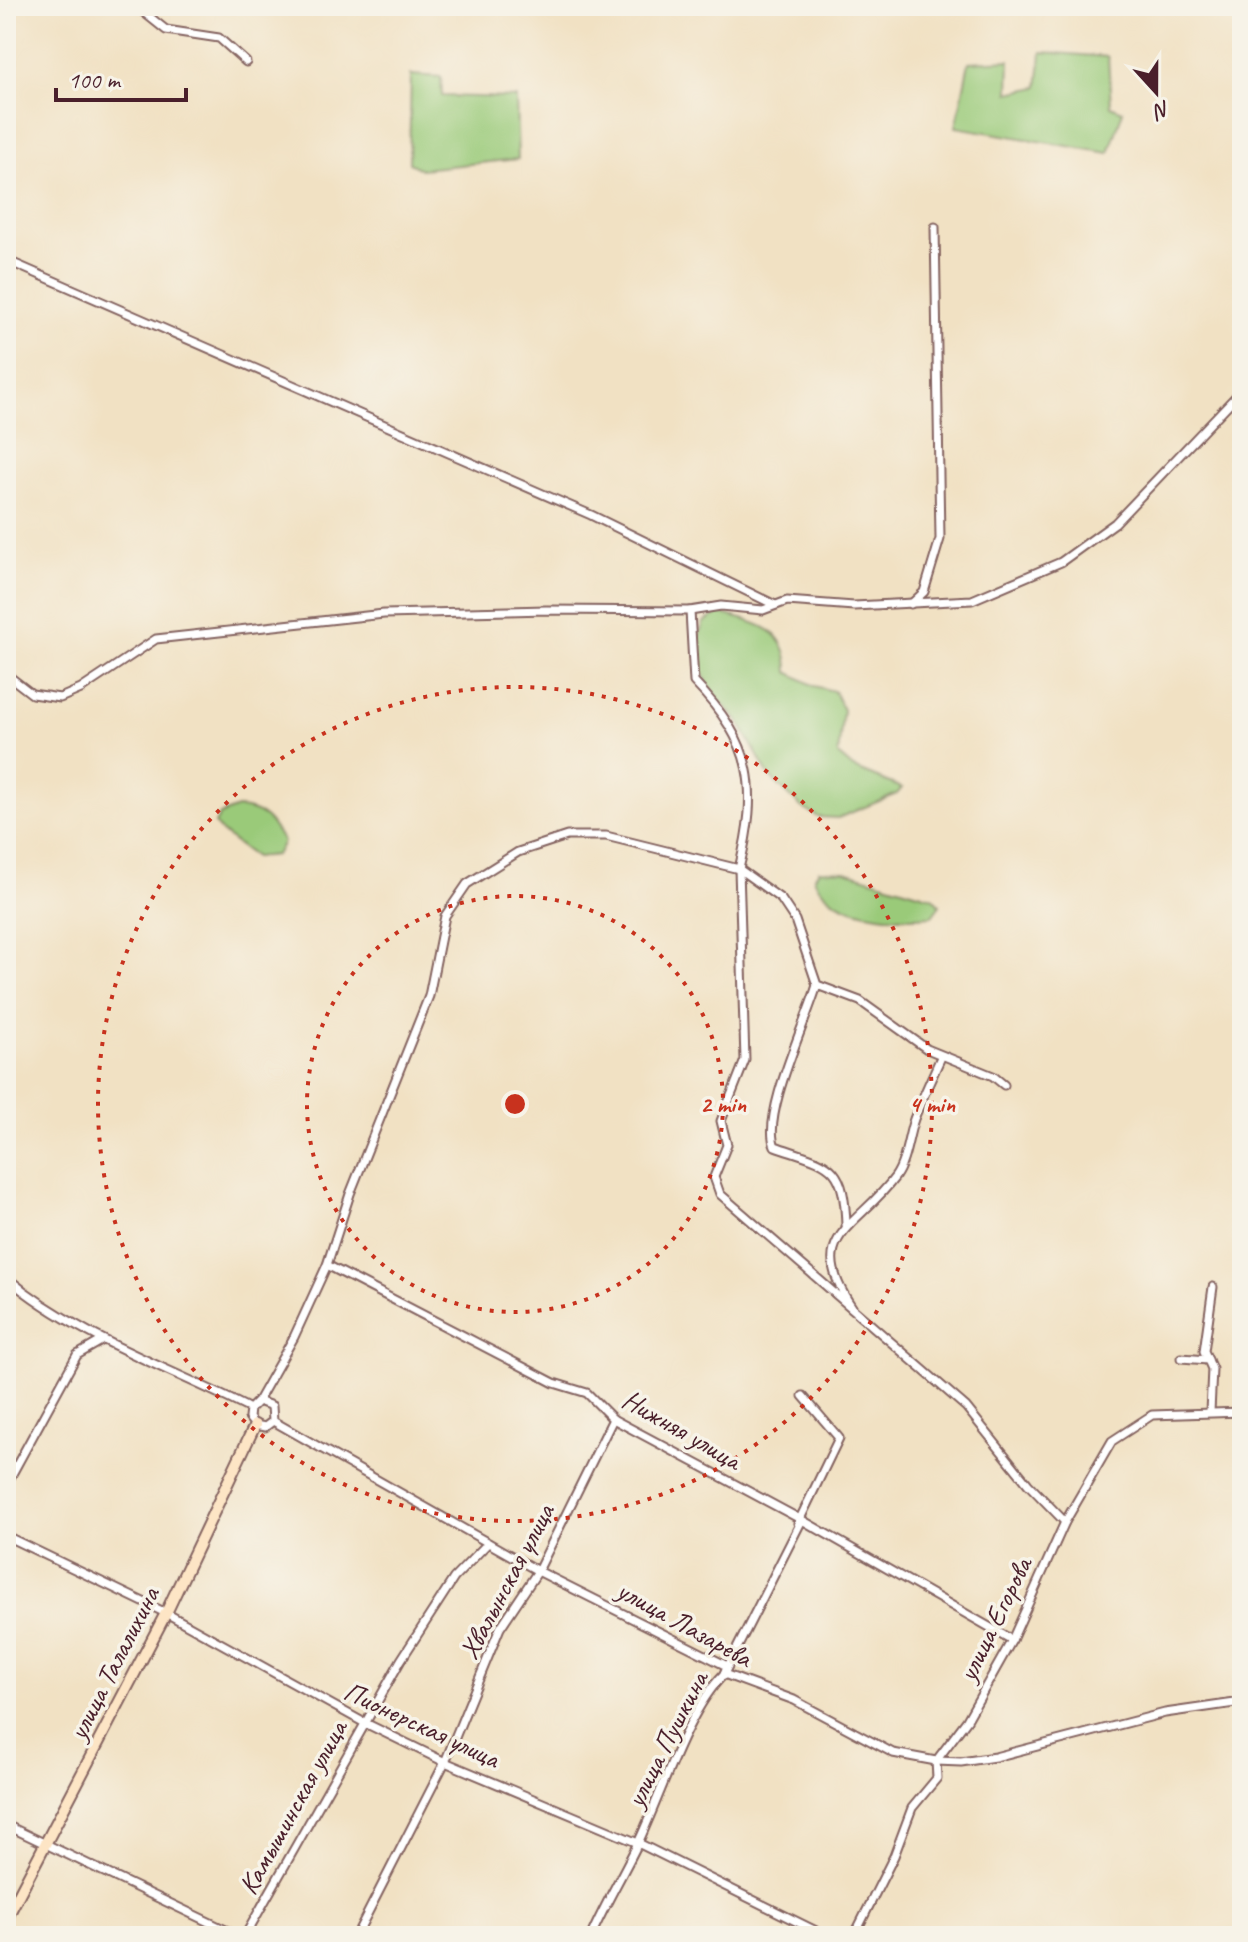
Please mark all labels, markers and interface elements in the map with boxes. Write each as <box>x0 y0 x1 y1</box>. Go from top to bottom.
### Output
scale bar <box>56 52 186 102</box>
north arrow <box>1116 52 1196 132</box>
text: 100 m <box>68 65 122 95</box>
text: N <box>1148 94 1174 126</box>
text: 2 min <box>700 1089 747 1119</box>
text: 4 min <box>909 1089 956 1119</box>
centre of rings <box>501 1090 529 1118</box>
street label: Нижняя улица <box>616 1381 750 1479</box>
street label: Хвалынская улица <box>451 1496 563 1665</box>
street label: улица Егорова <box>949 1549 1040 1689</box>
street label: улица Лазарева <box>609 1571 760 1676</box>
street label: улица Талалихина <box>59 1579 168 1747</box>
street label: улица Пушкина <box>616 1663 717 1815</box>
street label: Пионерская улица <box>338 1673 507 1776</box>
street label: Камышинская улица <box>230 1712 356 1900</box>

